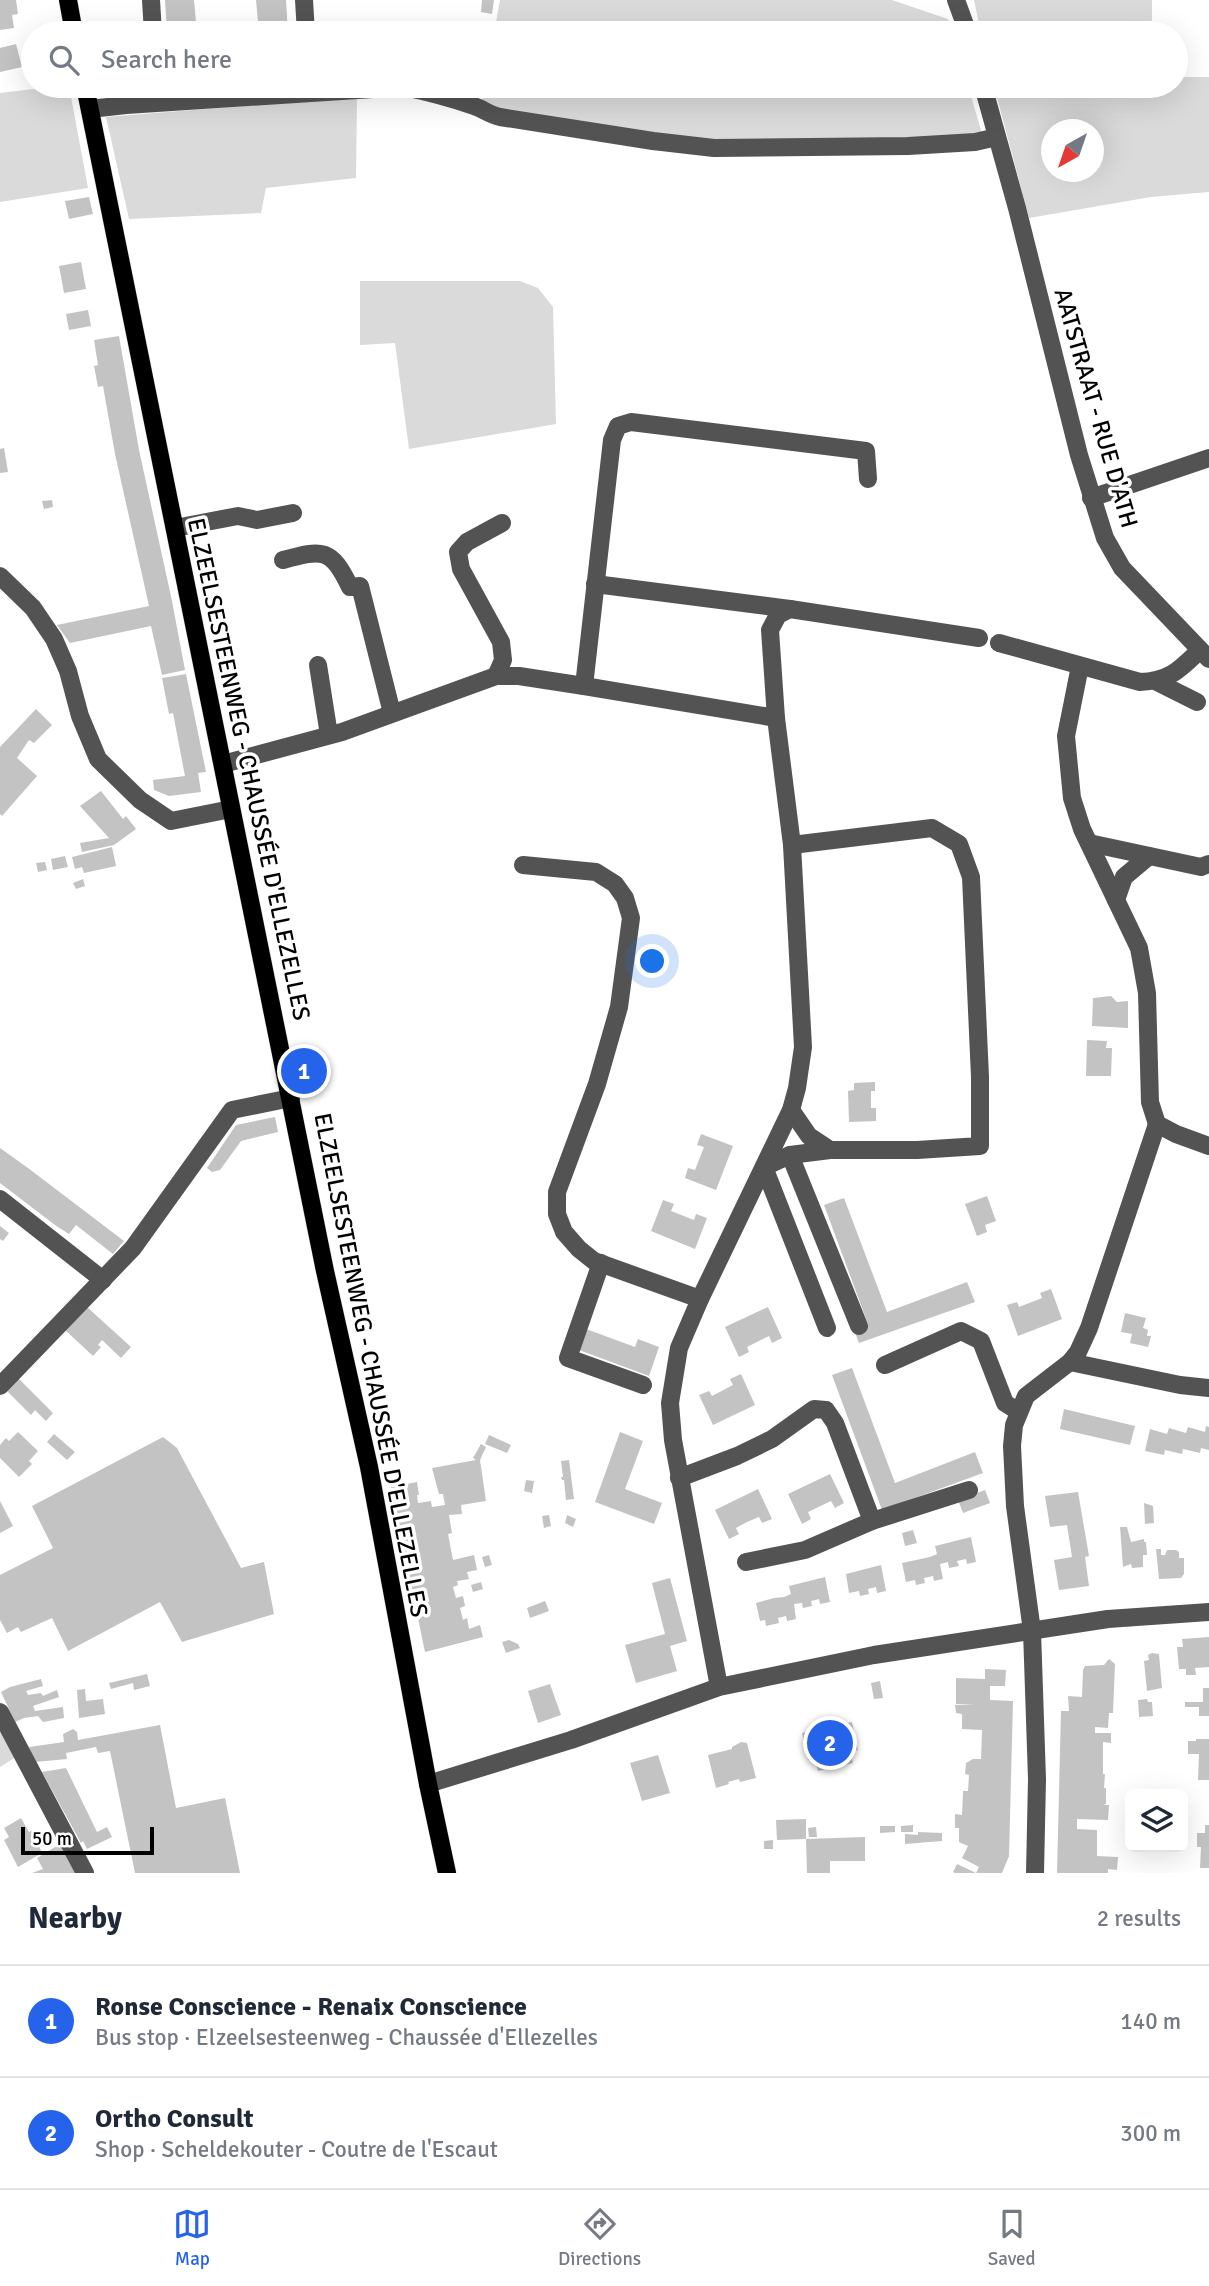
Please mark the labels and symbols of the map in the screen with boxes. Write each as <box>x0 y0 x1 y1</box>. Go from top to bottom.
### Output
north arrow <box>1041 119 1104 182</box>
street label: AATSTRAAT - RUE D'ATH <box>1047 285 1145 531</box>
street label: ELZEELSESTEENWEG - CHAUSSÉE D'ELLEZELLES <box>181 515 317 1023</box>
your location <box>635 944 669 978</box>
pin: 1 <box>281 1045 327 1097</box>
street label: ELZEELSESTEENWEG - CHAUSSÉE D'ELLEZELLES <box>307 1110 435 1620</box>
pin: 2 <box>807 1717 853 1769</box>
scale bar <box>21 1824 154 1856</box>

